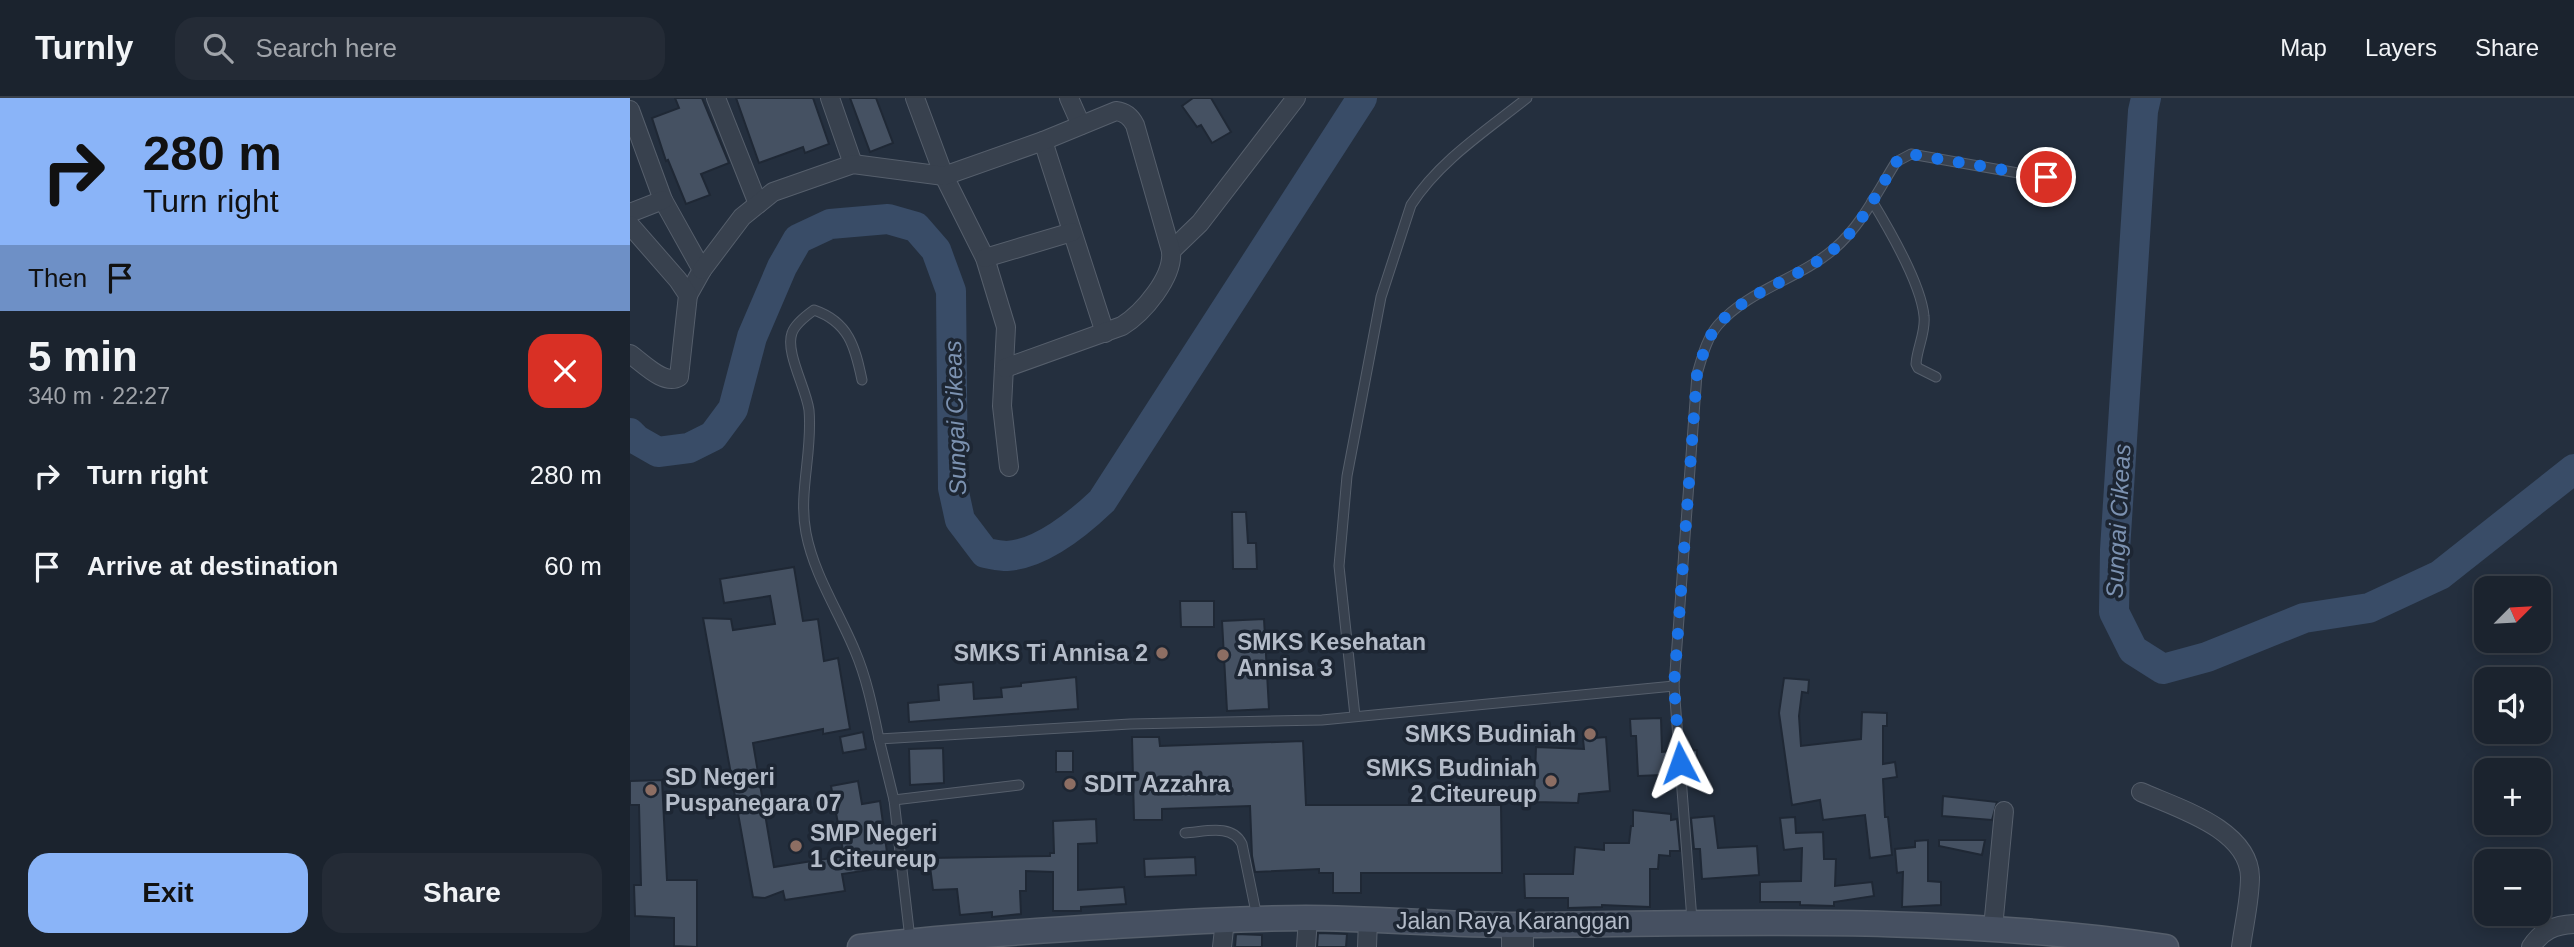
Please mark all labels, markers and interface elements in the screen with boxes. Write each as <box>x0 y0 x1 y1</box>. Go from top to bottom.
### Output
search box <box>175 17 665 80</box>
text: Turnly <box>35 29 133 66</box>
icon: search <box>199 29 237 67</box>
text: Search here <box>255 33 397 63</box>
text: Map <box>2280 34 2327 61</box>
text: Layers <box>2365 34 2437 61</box>
text: Share <box>2475 34 2539 61</box>
icon: right <box>28 126 119 217</box>
text: 280 m <box>143 126 282 180</box>
pin <box>2016 147 2076 207</box>
icon: arrive <box>2027 158 2065 196</box>
text: Turn right <box>143 183 279 219</box>
icon: arrive <box>101 259 139 297</box>
text: Then <box>28 263 87 293</box>
text: 5 min <box>28 333 138 380</box>
button: close <box>528 334 602 408</box>
water label: Sungai Cikeas <box>939 340 971 496</box>
text: 340 m · 22:27 <box>28 383 170 409</box>
water label: Sungai Cikeas <box>2100 443 2136 599</box>
icon: right <box>28 457 66 495</box>
text: Turn right <box>87 460 208 490</box>
text: 280 m <box>530 460 602 490</box>
icon: arrive <box>28 548 66 586</box>
text: Arrive at destination <box>87 551 338 581</box>
text: 60 m <box>544 551 602 581</box>
north arrow <box>2474 576 2552 653</box>
map controls <box>2474 576 2551 926</box>
place label: SMKS Kesehatan Annisa 3 <box>1237 629 1426 681</box>
place label: SMKS Ti Annisa 2 <box>954 640 1148 666</box>
marker: SMKS Ti Annisa 2 <box>1154 645 1170 661</box>
marker: SMKS Kesehatan Annisa 3 <box>1215 647 1231 663</box>
button: sound <box>2474 667 2551 744</box>
place label: SMKS Budiniah <box>1405 721 1576 747</box>
marker: SMKS Budiniah <box>1582 726 1598 742</box>
position arrow <box>1643 726 1717 800</box>
place label: SMKS Budiniah 2 Citeureup <box>1366 755 1537 807</box>
button: + <box>2474 758 2551 835</box>
place label: SD Negeri Puspanegara 07 <box>665 764 841 816</box>
place label: SDIT Azzahra <box>1084 771 1230 797</box>
marker: SMKS Budiniah 2 Citeureup <box>1543 773 1559 789</box>
marker: SDIT Azzahra <box>1062 776 1078 792</box>
marker: SD Negeri Puspanegara 07 <box>643 782 659 798</box>
place label: SMP Negeri 1 Citeureup <box>810 820 937 872</box>
marker: SMP Negeri 1 Citeureup <box>788 838 804 854</box>
button: − <box>2474 849 2551 926</box>
button: Exit <box>28 853 308 933</box>
button: Share <box>322 853 602 933</box>
street label: Jalan Raya Karanggan <box>1396 908 1630 934</box>

